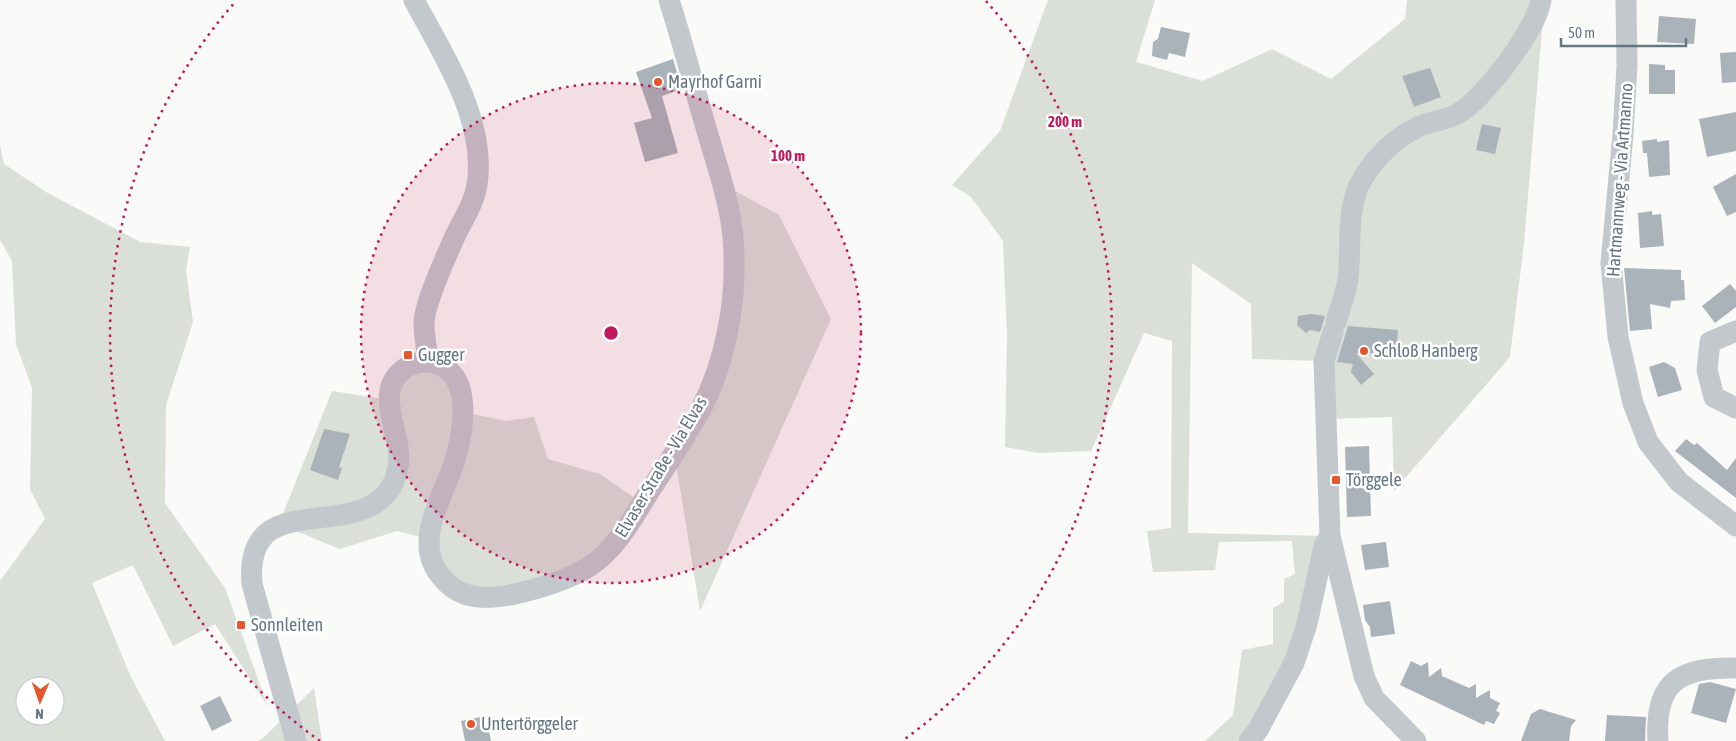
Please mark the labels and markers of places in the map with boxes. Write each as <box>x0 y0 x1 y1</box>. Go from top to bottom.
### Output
place label: Mayrhof Garni <box>668 71 762 92</box>
marker: Mayrhof Garni <box>652 76 664 88</box>
centre of rings <box>602 324 620 342</box>
place label: Schloß Hanberg <box>1374 340 1478 361</box>
place label: Gugger <box>418 344 465 365</box>
marker: Schloß Hanberg <box>1358 345 1370 357</box>
marker: Gugger <box>402 349 414 361</box>
place label: Törggele <box>1346 469 1402 490</box>
marker: Törggele <box>1330 474 1342 486</box>
place label: Sonnleiten <box>251 614 323 635</box>
marker: Sonnleiten <box>235 619 247 631</box>
place label: Untertörggeler <box>481 713 579 734</box>
marker: Untertörggeler <box>465 718 477 730</box>

